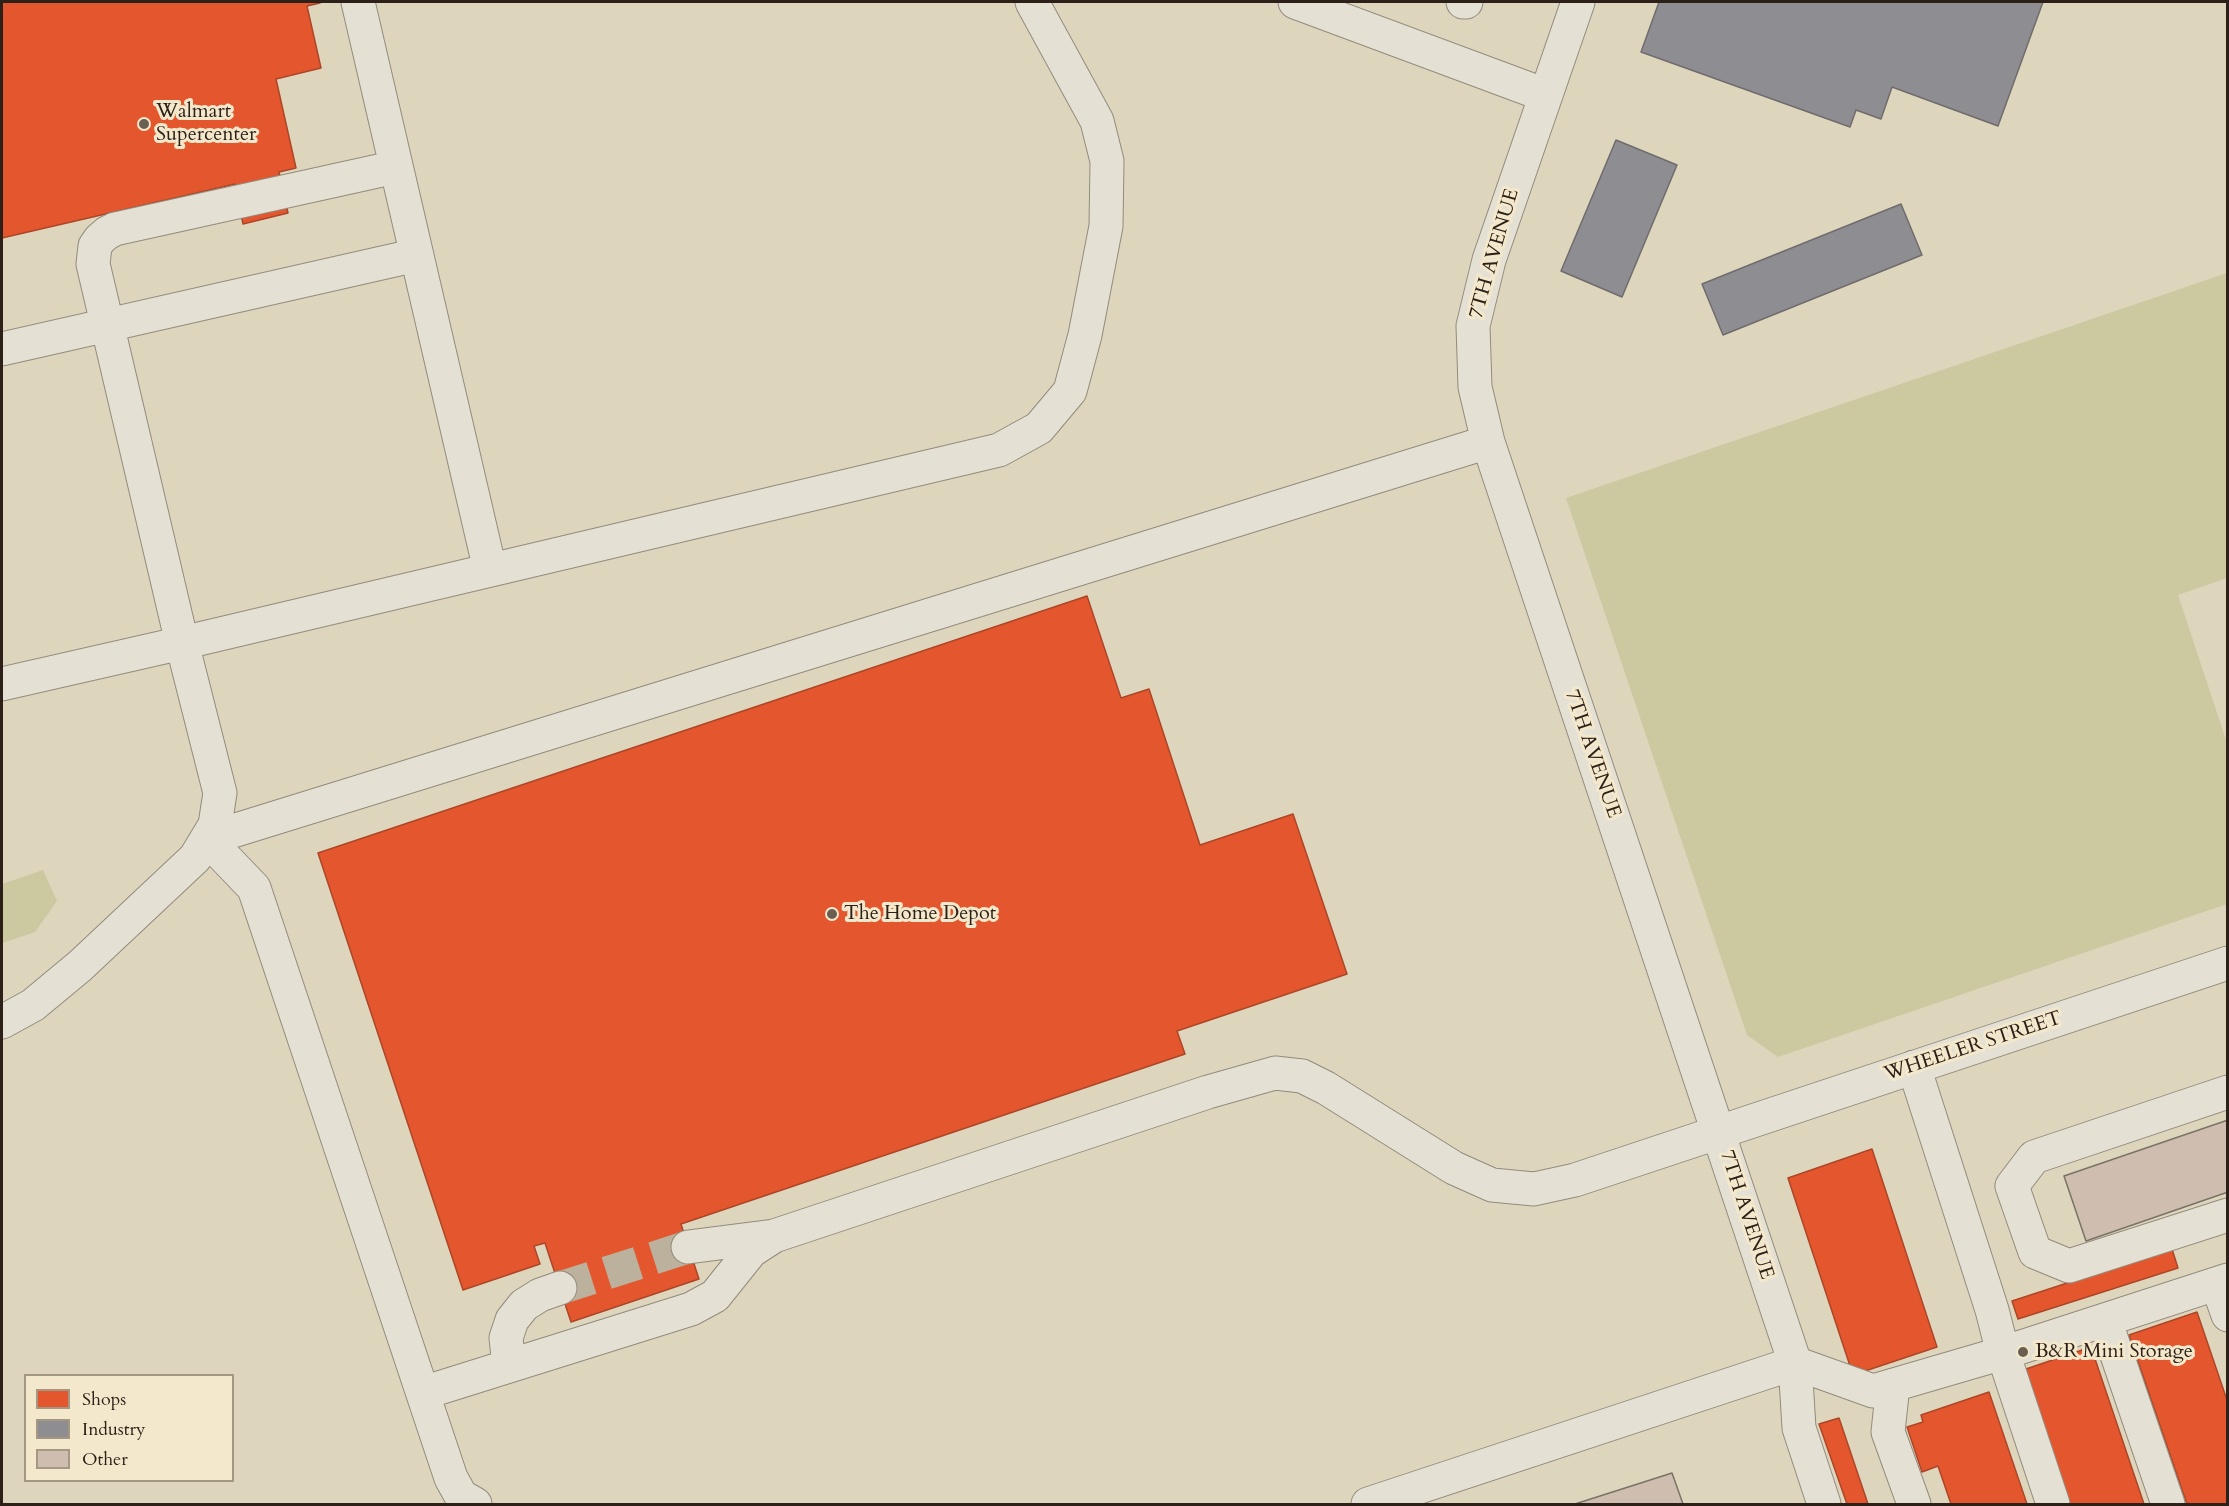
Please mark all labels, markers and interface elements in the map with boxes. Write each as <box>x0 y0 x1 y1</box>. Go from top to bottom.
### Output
place label: Walmart Supercenter <box>156 100 256 147</box>
marker: Walmart Supercenter <box>137 117 151 131</box>
street label: 7TH AVENUE <box>1465 186 1525 322</box>
street label: 7TH AVENUE <box>1559 687 1625 821</box>
place label: The Home Depot <box>844 902 996 926</box>
marker: The Home Depot <box>825 907 839 921</box>
street label: WHEELER STREET <box>1881 1007 2065 1087</box>
street label: 7TH AVENUE <box>1714 1148 1778 1282</box>
place label: B&R Mini Storage <box>2035 1340 2193 1364</box>
marker: B&R Mini Storage <box>2016 1345 2030 1359</box>
legend <box>24 1374 234 1482</box>
text: Shops <box>82 1387 126 1412</box>
text: Industry <box>82 1417 146 1442</box>
text: Other <box>82 1447 128 1472</box>

